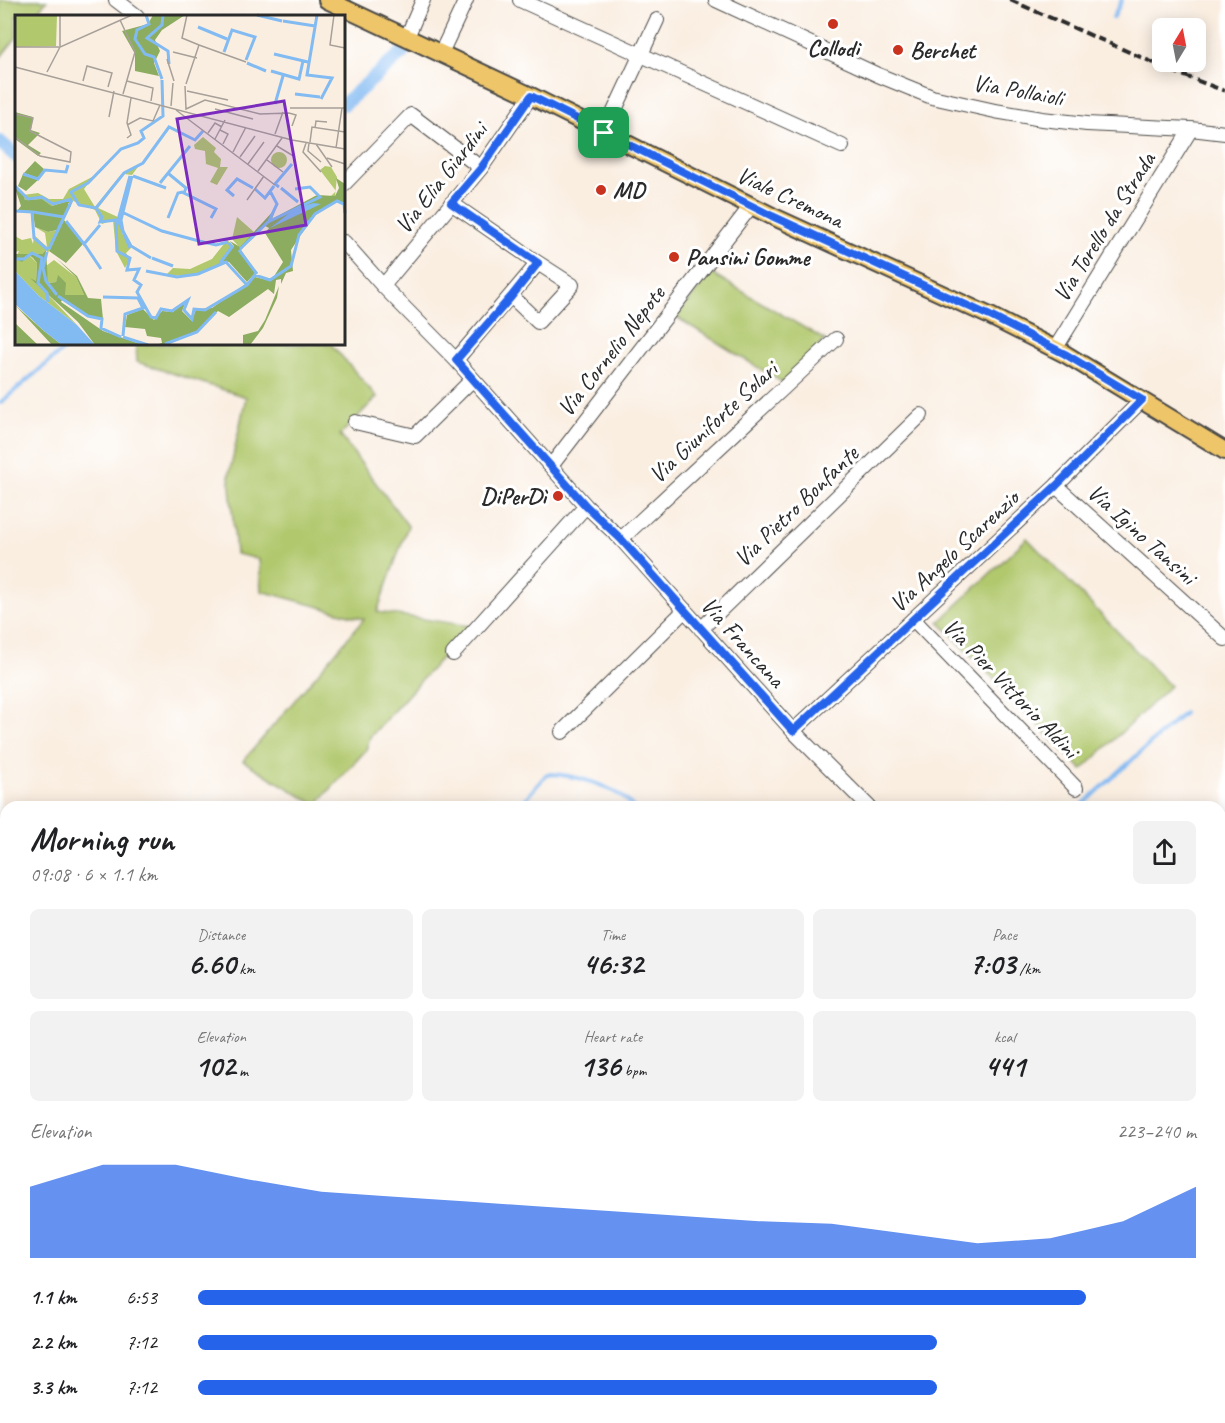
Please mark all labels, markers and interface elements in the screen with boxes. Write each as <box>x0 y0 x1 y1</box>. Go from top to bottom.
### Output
inset map <box>15 15 345 345</box>
marker: Collodi <box>826 17 840 31</box>
north arrow <box>1152 18 1206 72</box>
map controls <box>1152 18 1206 72</box>
place label: Collodi <box>807 33 862 63</box>
place label: Berchet <box>910 35 978 65</box>
marker: Berchet <box>891 43 905 57</box>
street label: Via Pollaioli <box>971 67 1068 113</box>
pin <box>578 107 629 158</box>
street label: Via Elia Giardini <box>388 114 495 240</box>
icon: arrive <box>587 116 620 149</box>
street label: Via Torello da Strada <box>1046 146 1163 307</box>
street label: Viale Cremona <box>732 159 850 236</box>
place label: MD <box>613 175 646 205</box>
marker: MD <box>594 183 608 197</box>
place label: Pansini Gomme <box>686 242 812 272</box>
marker: Pansini Gomme <box>667 250 681 264</box>
street label: Via Cornelio Nepote <box>551 278 673 422</box>
street label: Via Giuniforte Solari <box>642 353 785 489</box>
street label: Via Pietro Bonfante <box>727 438 866 573</box>
street label: Via Igino Tansini <box>1081 477 1205 593</box>
place label: DiPerDì <box>481 481 549 511</box>
street label: Via Angelo Scarenzio <box>883 482 1027 619</box>
marker: DiPerDì <box>551 489 565 503</box>
street label: Via Francana <box>694 590 792 695</box>
street label: Via Pier Vittorio Aldini <box>937 612 1087 766</box>
text: Morning run <box>30 818 174 860</box>
button: share <box>1133 821 1196 884</box>
text: 09:08 · 6 × 1.1 km <box>30 862 157 887</box>
text: Distance <box>197 925 245 945</box>
text: Time <box>601 925 625 945</box>
text: Pace <box>992 925 1017 945</box>
text: 6.60 <box>188 945 235 983</box>
text: 46:32 <box>583 945 643 983</box>
text: 7:03 <box>969 945 1015 983</box>
text: km <box>235 959 255 979</box>
text: /km <box>1015 959 1040 979</box>
text: Elevation <box>197 1027 246 1047</box>
text: Heart rate <box>584 1027 642 1047</box>
text: kcal <box>994 1027 1015 1047</box>
text: 102 <box>195 1047 235 1085</box>
text: 136 <box>580 1047 621 1085</box>
text: 441 <box>984 1047 1025 1085</box>
text: m <box>235 1061 248 1081</box>
text: bpm <box>621 1061 646 1081</box>
text: Elevation <box>30 1119 92 1144</box>
text: 223–240 m <box>1117 1119 1196 1144</box>
text: 1.1 km <box>30 1285 77 1310</box>
text: 6:53 <box>126 1285 157 1310</box>
text: 2.2 km <box>30 1330 77 1355</box>
text: 7:12 <box>126 1330 157 1355</box>
text: 3.3 km <box>30 1375 77 1400</box>
text: 7:12 <box>126 1375 157 1400</box>

